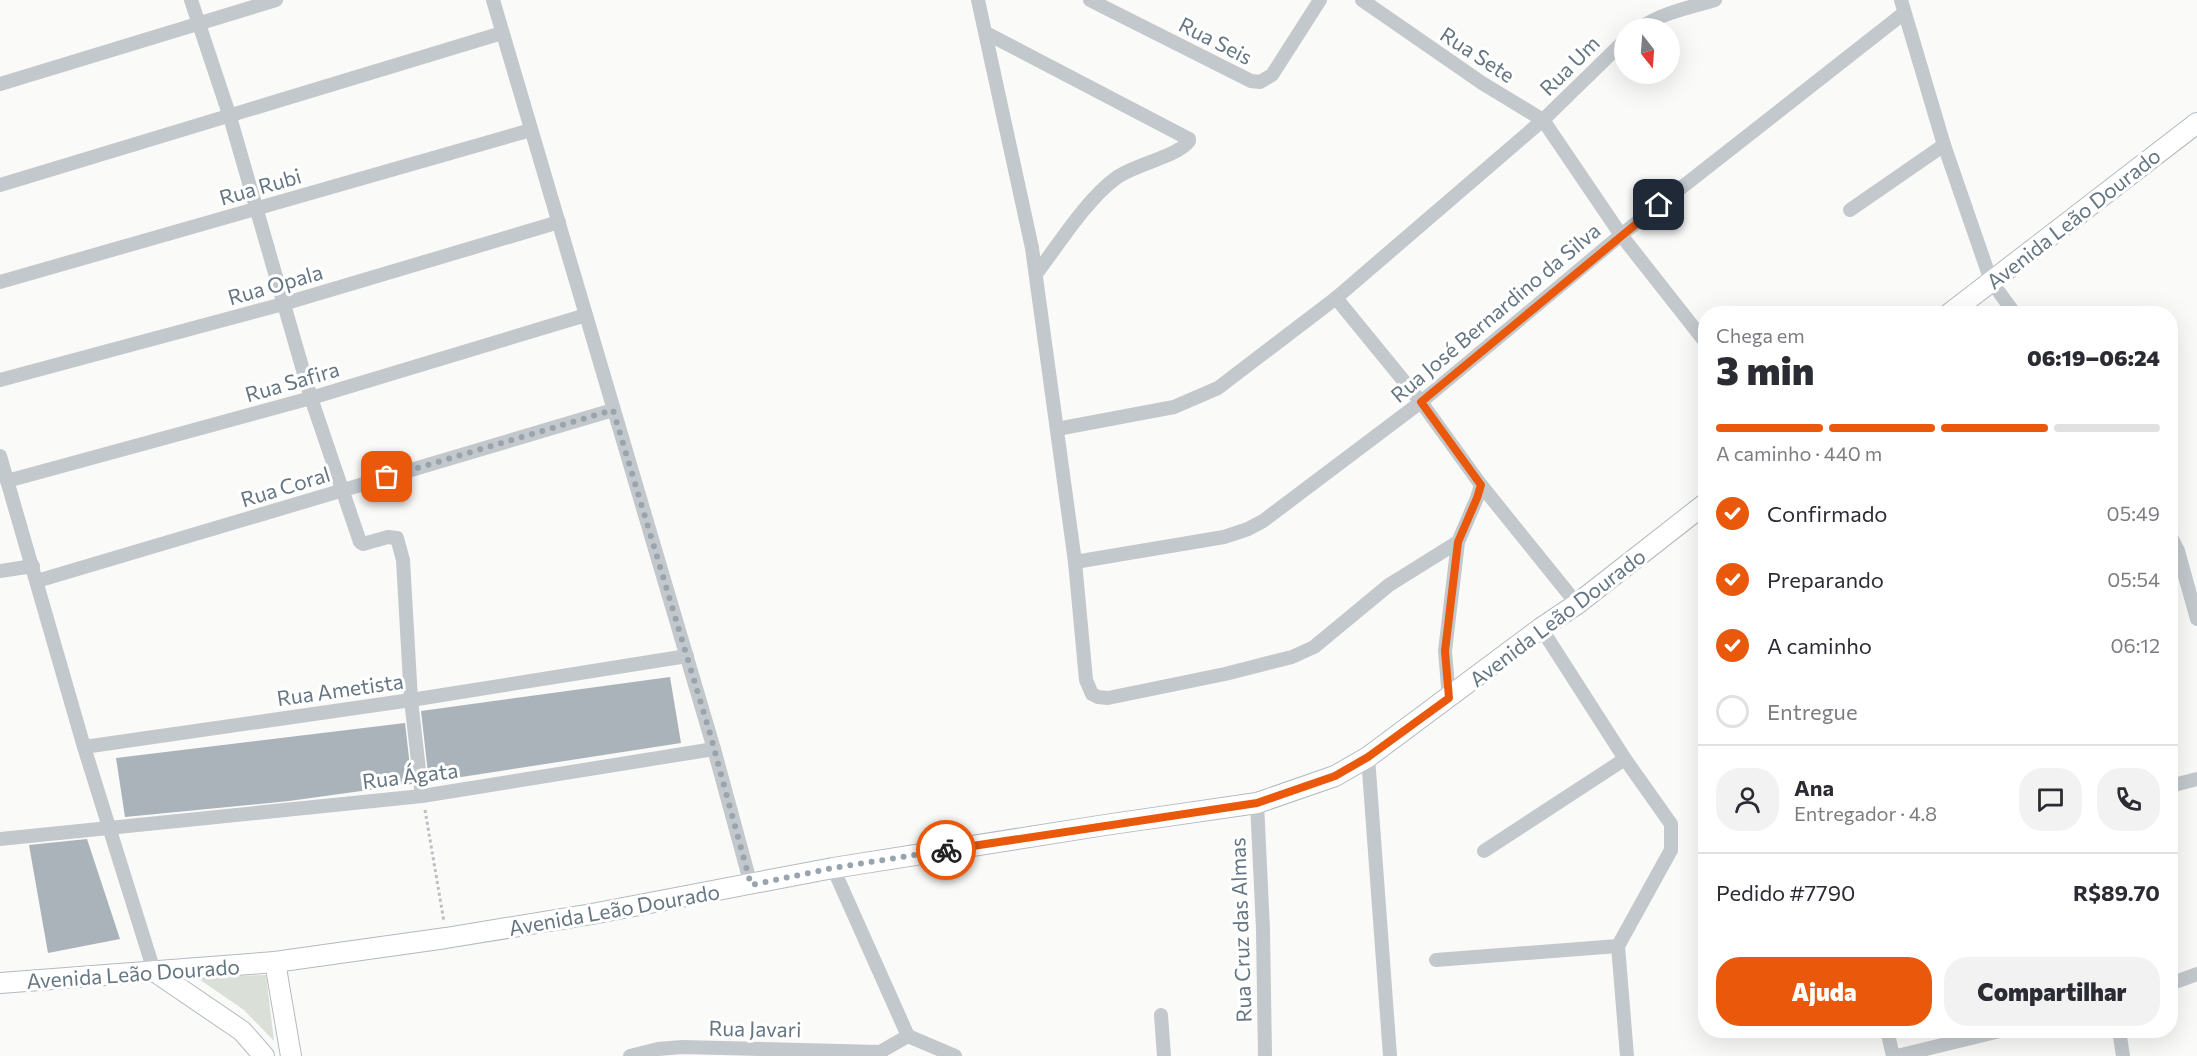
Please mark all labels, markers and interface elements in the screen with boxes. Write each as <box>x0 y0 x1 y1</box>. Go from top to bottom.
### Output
street label: Rua Seis <box>1175 11 1257 69</box>
north arrow <box>1614 18 1680 84</box>
map controls <box>1614 18 1680 84</box>
street label: Rua Sete <box>1436 21 1520 87</box>
street label: Rua Um <box>1534 30 1604 100</box>
street label: Avenida Leão Dourado <box>1981 142 2165 294</box>
street label: Rua Rubi <box>216 162 304 210</box>
pin <box>1633 179 1684 230</box>
icon: home <box>1642 188 1675 221</box>
street label: Rua José Bernardino da Silva <box>1385 217 1605 407</box>
street label: Rua Opala <box>225 259 325 309</box>
text: Chega em <box>1716 323 1805 347</box>
text: 06:19–06:24 <box>2027 344 2160 371</box>
text: 3 min <box>1716 345 1814 393</box>
street label: Rua Safira <box>242 356 342 406</box>
text: A caminho · 440 m <box>1716 441 1882 465</box>
pin <box>361 451 412 502</box>
icon: bag <box>370 460 403 493</box>
street label: Rua Coral <box>237 461 333 511</box>
icon: check <box>1716 497 1749 530</box>
text: Confirmado <box>1767 500 1888 527</box>
text: 05:49 <box>2107 501 2160 525</box>
street label: Avenida Leão Dourado <box>1464 543 1650 691</box>
icon: check <box>1716 563 1749 596</box>
text: Preparando <box>1767 566 1884 593</box>
text: 05:54 <box>2107 567 2160 591</box>
icon: check <box>1716 629 1749 662</box>
text: A caminho <box>1767 632 1872 659</box>
text: 06:12 <box>2110 633 2160 657</box>
street label: Rua Ametista <box>275 668 405 710</box>
text: Entregue <box>1767 698 1858 725</box>
street label: Rua Ágata <box>361 757 459 793</box>
button: person <box>1716 768 1779 831</box>
button: chat <box>2019 768 2082 831</box>
button: phone <box>2097 768 2160 831</box>
text: Ana <box>1794 774 1834 801</box>
text: Entregador · 4.8 <box>1794 801 1937 825</box>
courier <box>916 820 976 880</box>
icon: bike <box>930 834 963 867</box>
street label: Rua Cruz das Almas <box>1224 837 1256 1023</box>
street label: Avenida Leão Dourado <box>507 878 721 940</box>
text: Pedido #7790 <box>1716 879 1855 906</box>
text: R$89.70 <box>2073 879 2160 906</box>
street label: Avenida Leão Dourado <box>25 953 241 993</box>
button: Ajuda <box>1716 957 1932 1026</box>
button: Compartilhar <box>1944 957 2160 1026</box>
street label: Rua Javari <box>708 1015 802 1041</box>

